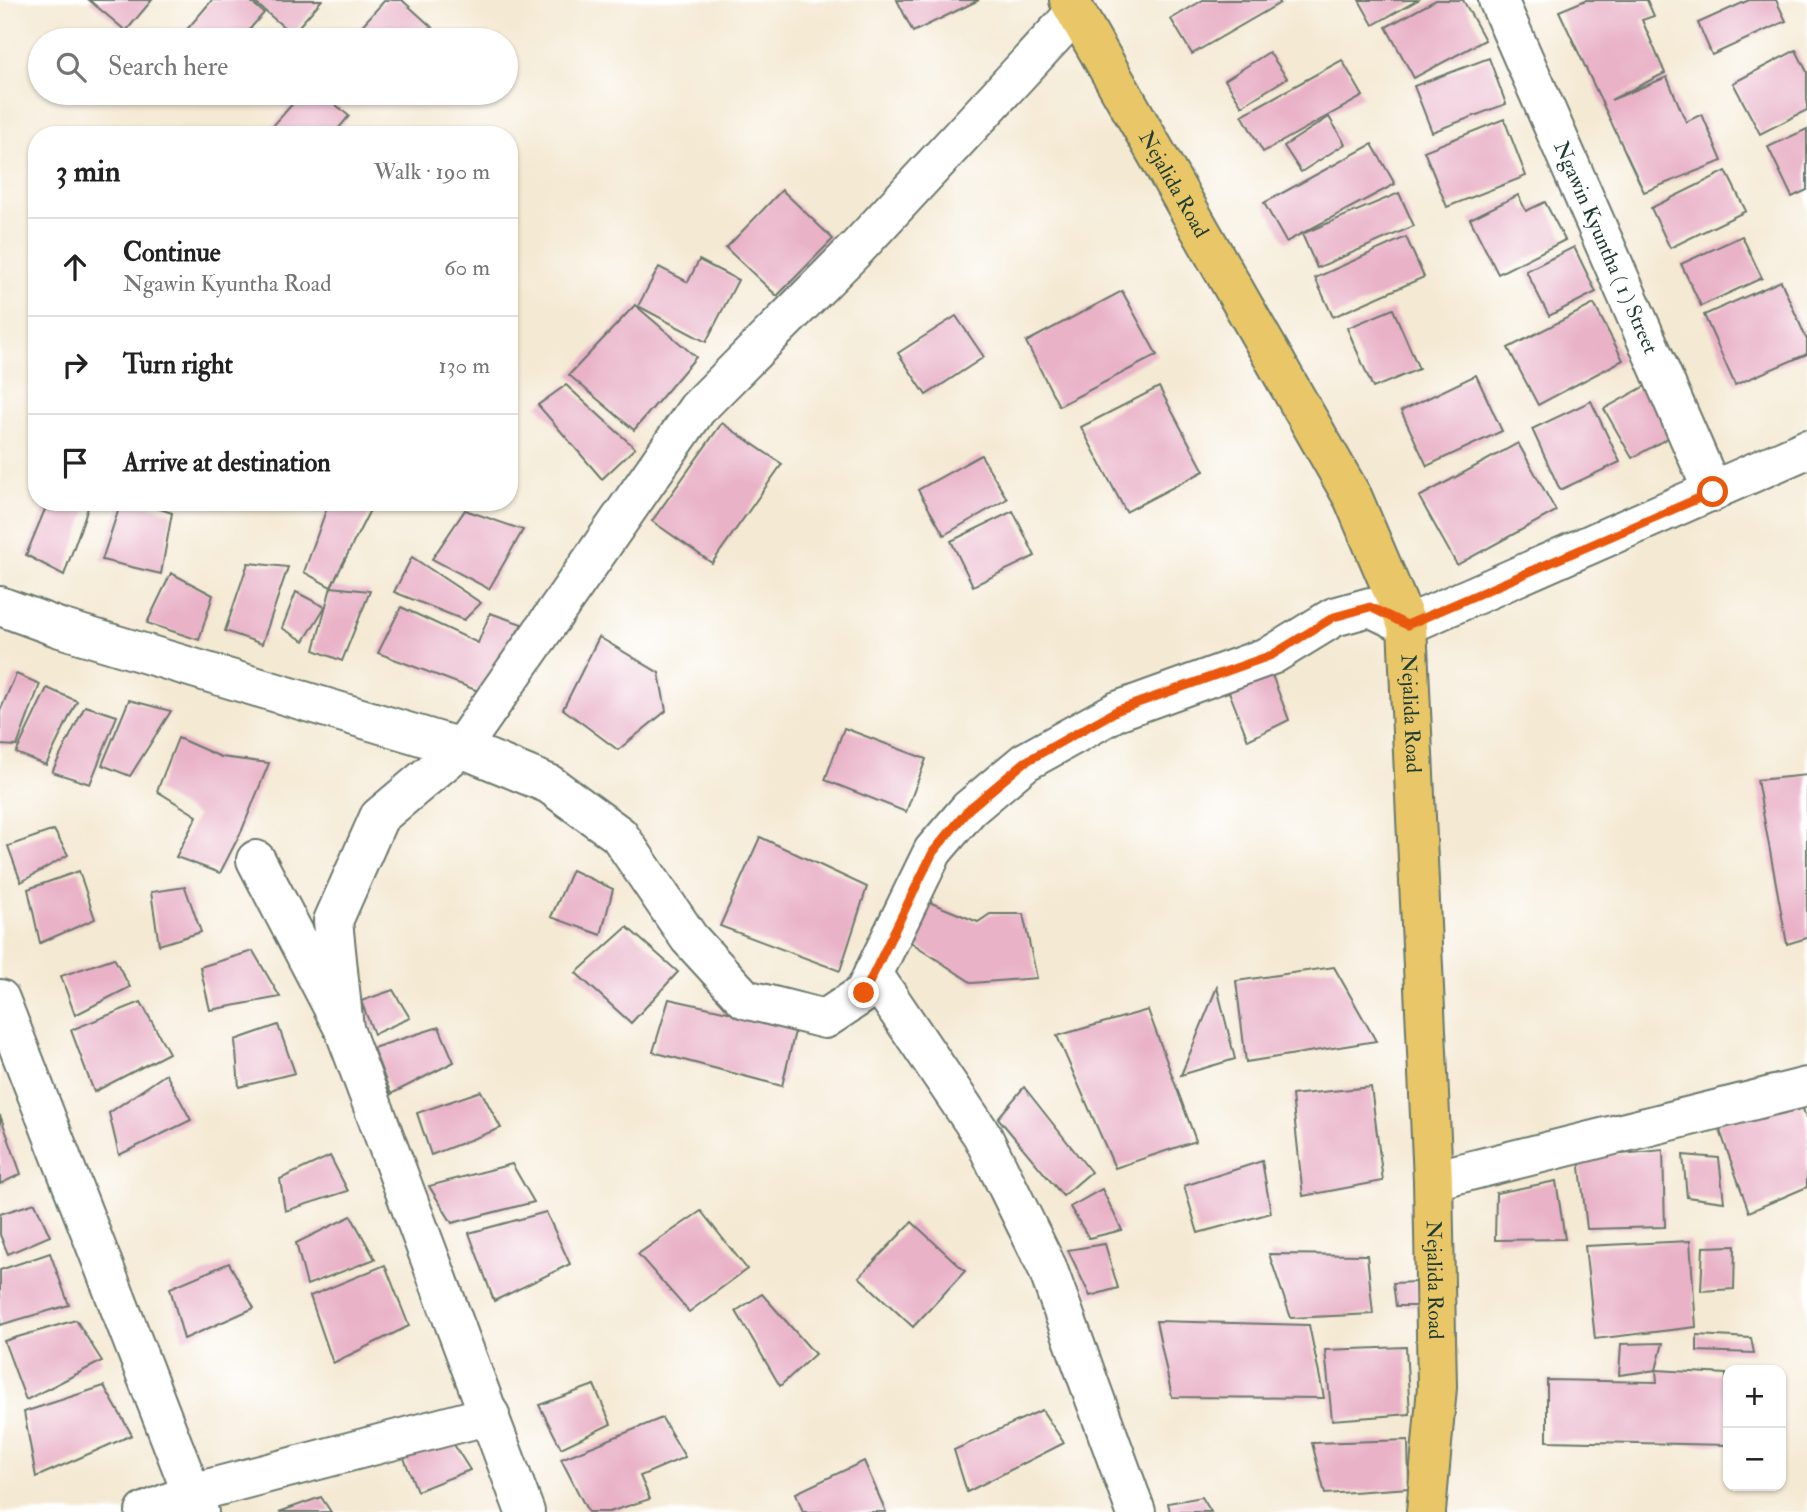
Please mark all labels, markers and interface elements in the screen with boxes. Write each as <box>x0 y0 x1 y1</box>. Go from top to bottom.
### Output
search box <box>28 28 518 105</box>
icon: search <box>52 48 90 86</box>
text: Search here <box>108 51 228 83</box>
street label: Nejalida Road <box>1133 126 1216 243</box>
street label: Ngawin Kyuntha ( 1 ) Street <box>1548 137 1664 358</box>
text: 3 min <box>56 153 121 190</box>
text: Walk · 190 m <box>374 157 490 186</box>
text: Continue <box>123 237 221 269</box>
icon: ahead <box>56 248 94 286</box>
text: 60 m <box>444 253 490 282</box>
text: Ngawin Kyuntha Road <box>123 269 331 298</box>
icon: right <box>56 346 94 384</box>
text: Turn right <box>123 349 233 381</box>
text: 130 m <box>438 351 490 380</box>
icon: arrive <box>56 444 94 482</box>
text: Arrive at destination <box>123 447 331 479</box>
route start <box>1697 476 1728 507</box>
street label: Nejalida Road <box>1395 654 1427 774</box>
route end <box>848 977 879 1008</box>
street label: Nejalida Road <box>1420 1220 1450 1340</box>
map controls <box>1723 1365 1786 1491</box>
button: + <box>1723 1365 1786 1428</box>
button: − <box>1723 1428 1786 1491</box>

